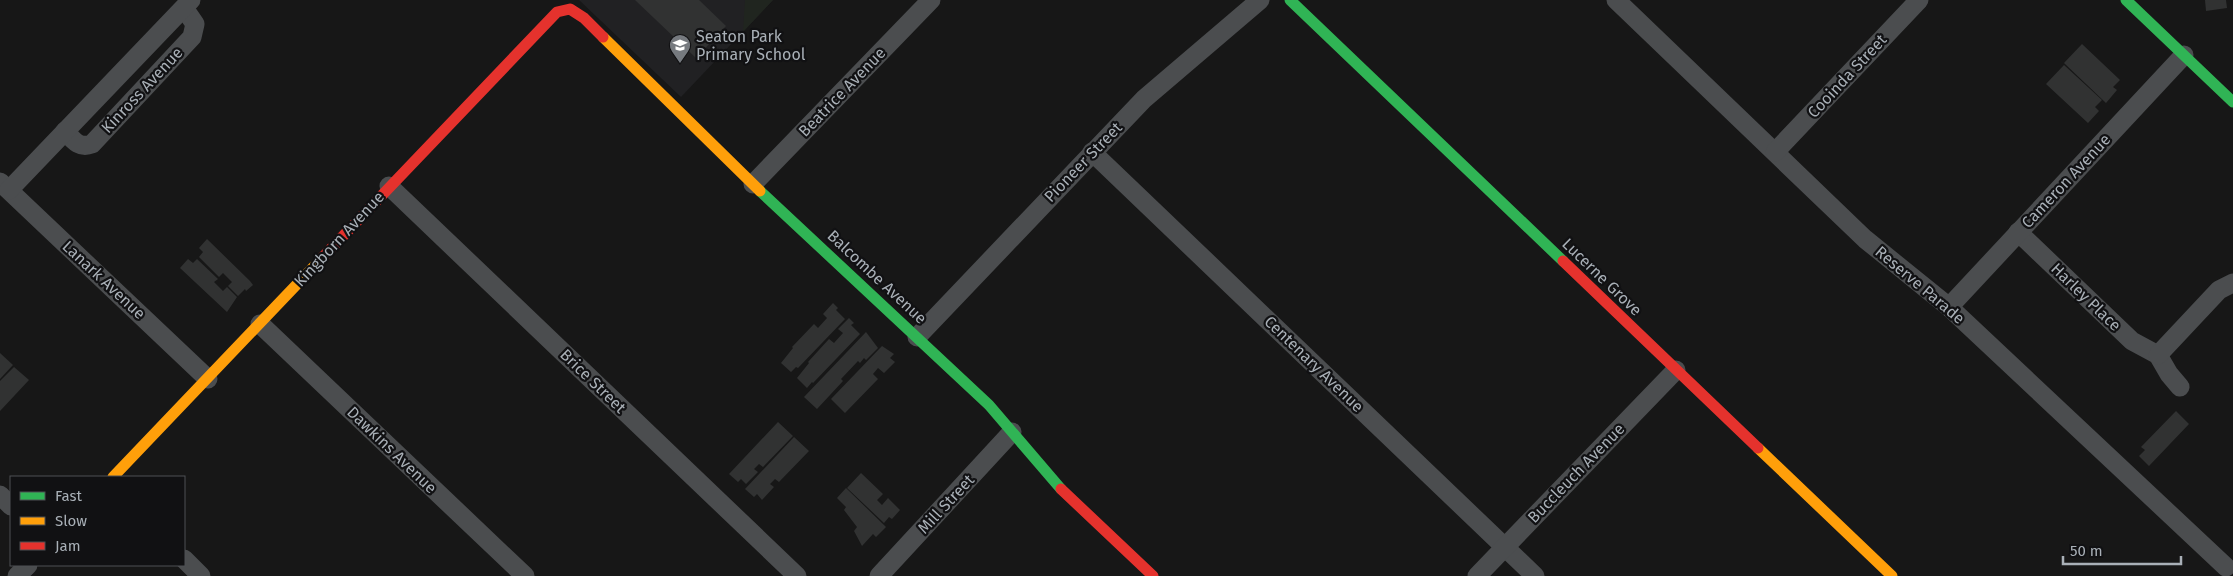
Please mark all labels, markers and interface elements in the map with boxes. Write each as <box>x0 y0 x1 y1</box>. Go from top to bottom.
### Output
place label: Seaton Park Primary School <box>696 27 806 64</box>
street label: Cooinda Street <box>1804 30 1891 122</box>
school or university icon: Seaton Park Primary School <box>668 33 692 64</box>
street label: Kinross Avenue <box>97 43 187 137</box>
street label: Beatrice Avenue <box>795 43 889 141</box>
street label: Pioneer Street <box>1040 118 1126 206</box>
street label: Cameron Avenue <box>2018 130 2114 232</box>
street label: Kingborn Avenue <box>290 187 388 291</box>
street label: Balcombe Avenue <box>823 226 931 328</box>
street label: Lucerne Grove <box>1558 234 1646 320</box>
street label: Lanark Avenue <box>59 237 149 323</box>
street label: Reserve Parade <box>1871 242 1969 328</box>
street label: Harley Place <box>2047 259 2125 335</box>
street label: Centenary Avenue <box>1260 312 1368 416</box>
street label: Brice Street <box>556 345 630 417</box>
street label: Dawkins Avenue <box>343 402 441 498</box>
street label: Buccleuch Avenue <box>1524 419 1628 527</box>
street label: Mill Street <box>914 470 978 538</box>
legend <box>10 476 185 566</box>
text: Fast <box>55 487 82 505</box>
text: Slow <box>55 512 87 530</box>
scale bar <box>2063 534 2180 566</box>
text: Jam <box>55 537 81 555</box>
text: 50 m <box>2070 542 2103 560</box>

